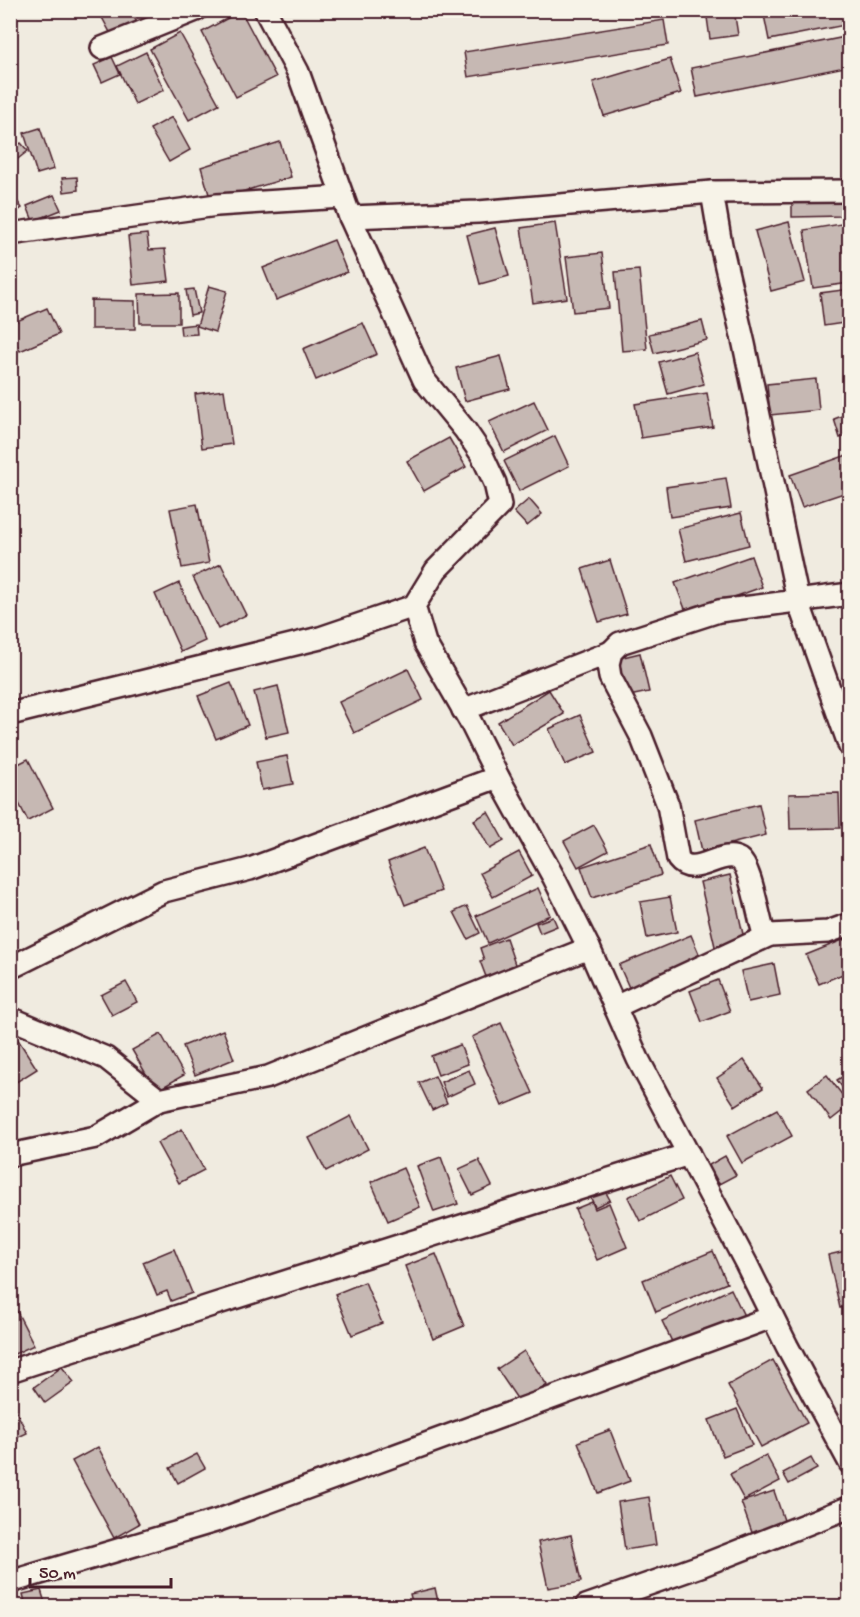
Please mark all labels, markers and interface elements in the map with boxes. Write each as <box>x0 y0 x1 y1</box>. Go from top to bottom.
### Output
scale bar <box>30 1551 171 1589</box>
text: 50 m <box>39 1564 76 1585</box>

